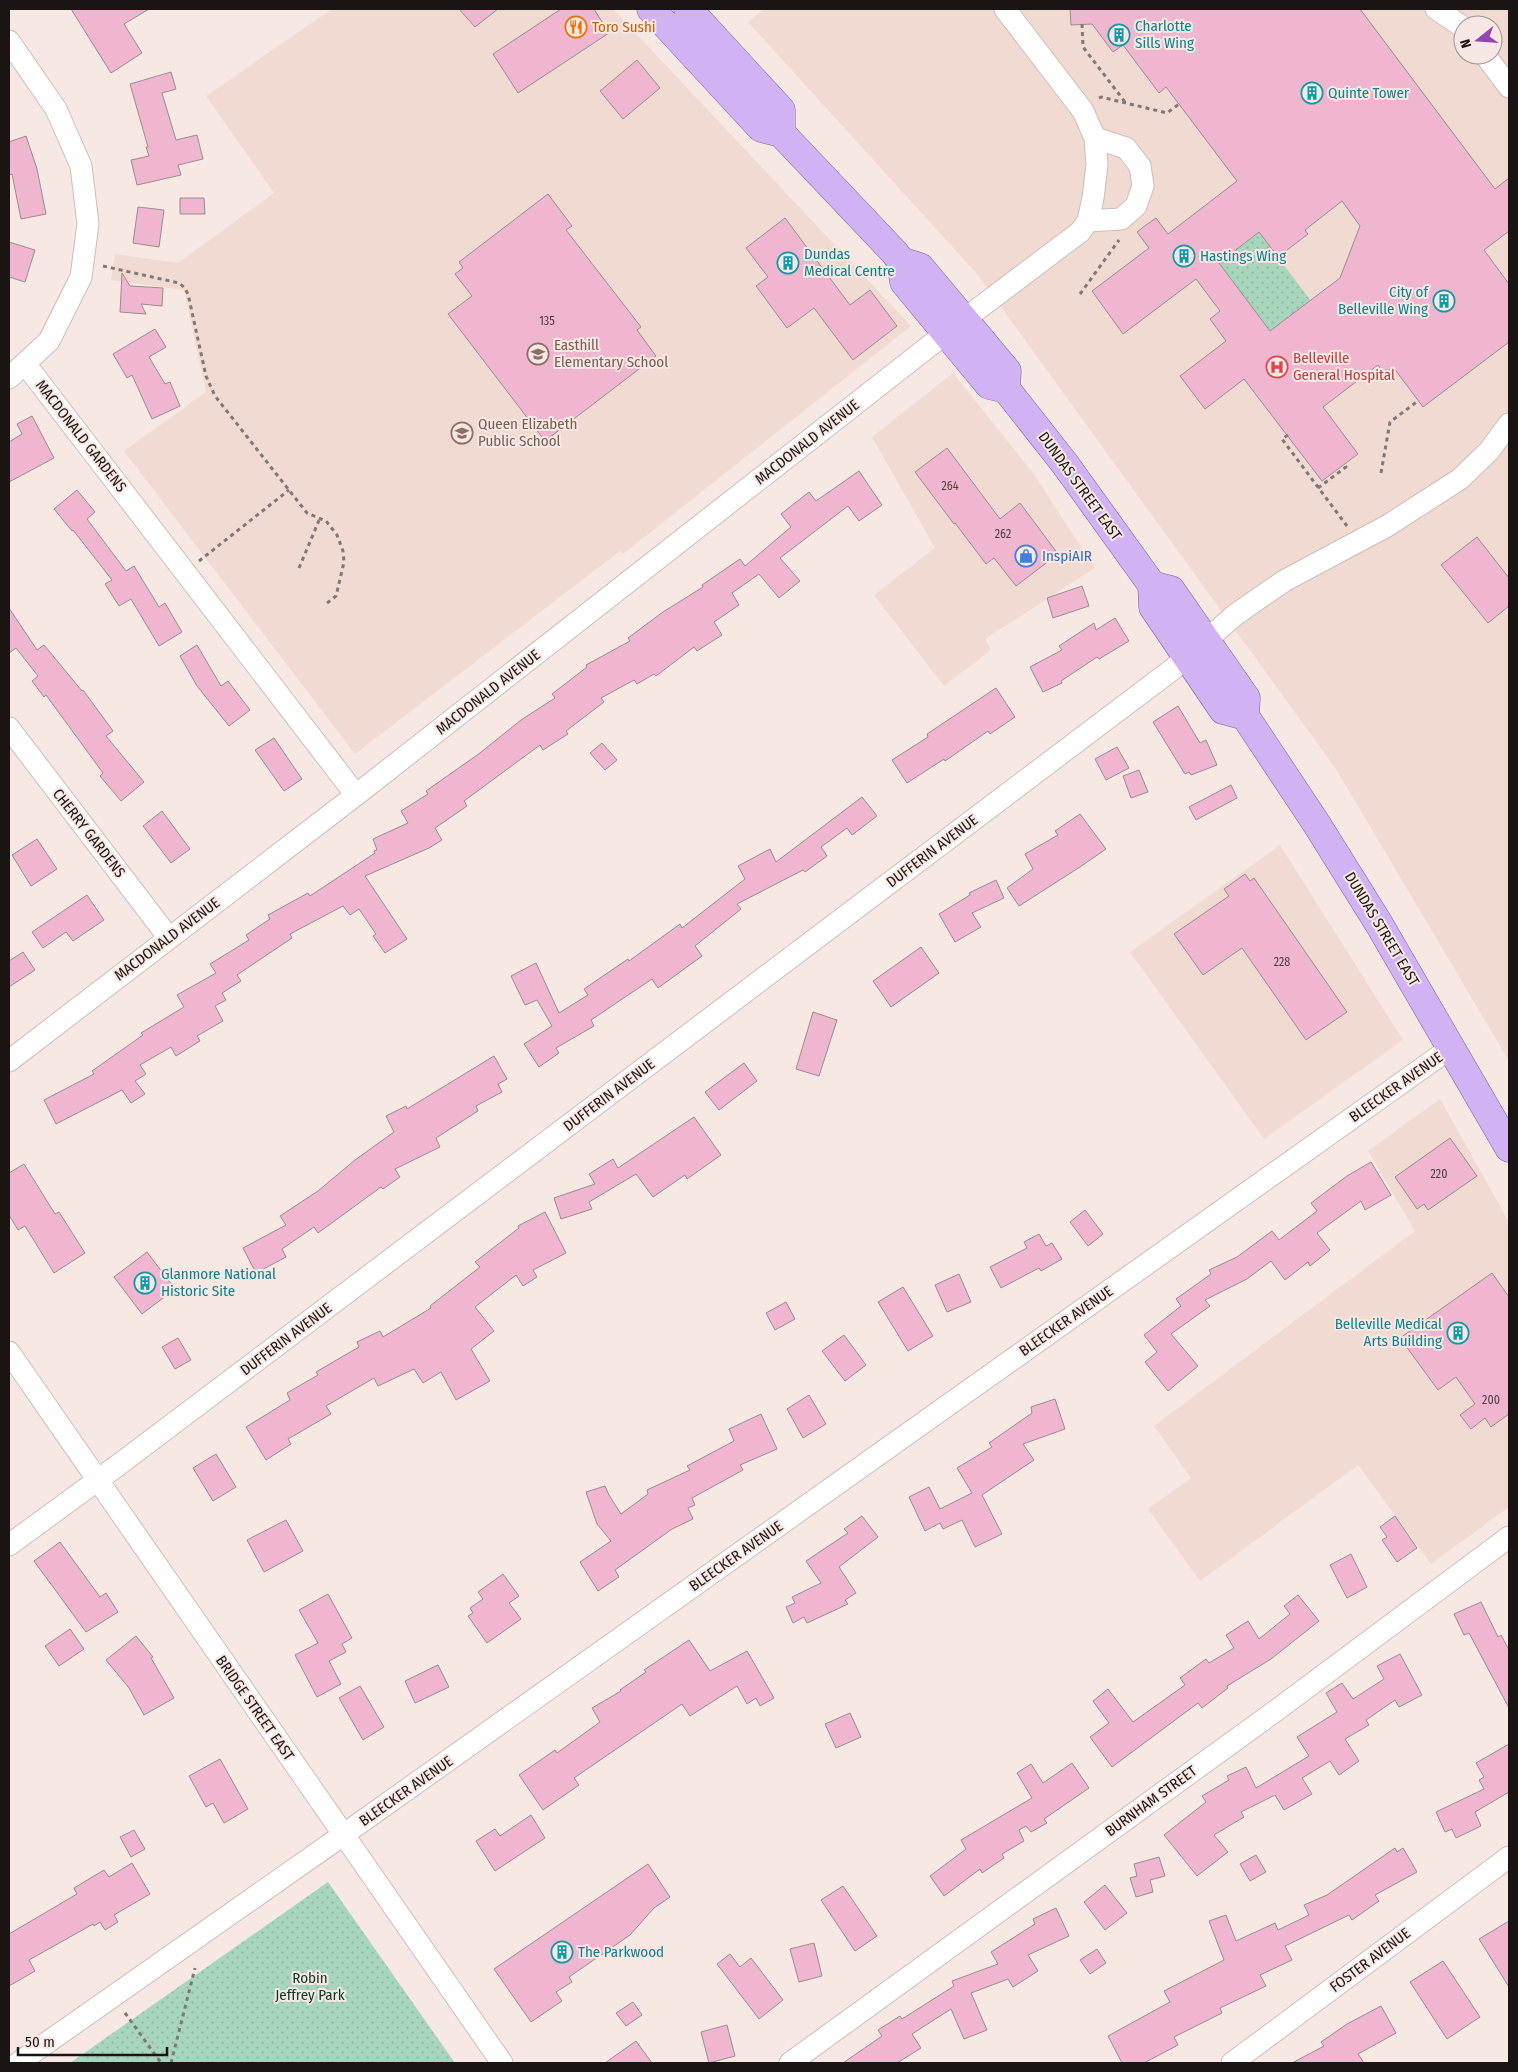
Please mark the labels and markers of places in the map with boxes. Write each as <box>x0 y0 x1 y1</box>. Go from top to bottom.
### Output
restaurant icon: Toro Sushi <box>564 15 588 39</box>
place label: Charlotte Sills Wing <box>1135 17 1194 52</box>
place label: Toro Sushi <box>592 18 656 36</box>
building icon: Charlotte Sills Wing <box>1107 23 1131 47</box>
building icon: Quinte Tower <box>1300 81 1324 105</box>
place label: Quinte Tower <box>1328 84 1410 102</box>
building icon: Hastings Wing <box>1172 244 1196 268</box>
place label: Dundas Medical Centre <box>804 245 895 280</box>
place label: Hastings Wing <box>1200 247 1286 265</box>
building icon: Dundas Medical Centre <box>776 251 800 275</box>
place label: City of Belleville Wing <box>1338 283 1429 318</box>
building icon: City of Belleville Wing <box>1432 289 1456 313</box>
place label: Easthill Elementary School <box>554 336 668 371</box>
school or university icon: Easthill Elementary School <box>526 342 550 366</box>
place label: Belleville General Hospital <box>1293 349 1395 384</box>
hospital icon: Belleville General Hospital <box>1265 355 1289 379</box>
place label: Queen Elizabeth Public School <box>478 415 577 450</box>
school or university icon: Queen Elizabeth Public School <box>450 421 474 445</box>
shop icon: InspiAIR <box>1014 544 1038 568</box>
place label: InspiAIR <box>1042 547 1092 565</box>
place label: Glanmore National Historic Site <box>161 1265 276 1300</box>
building icon: Glanmore National Historic Site <box>133 1271 157 1295</box>
place label: Belleville Medical Arts Building <box>1335 1315 1442 1350</box>
building icon: Belleville Medical Arts Building <box>1446 1321 1470 1345</box>
building icon: The Parkwood <box>550 1940 574 1964</box>
place label: The Parkwood <box>578 1943 664 1961</box>

